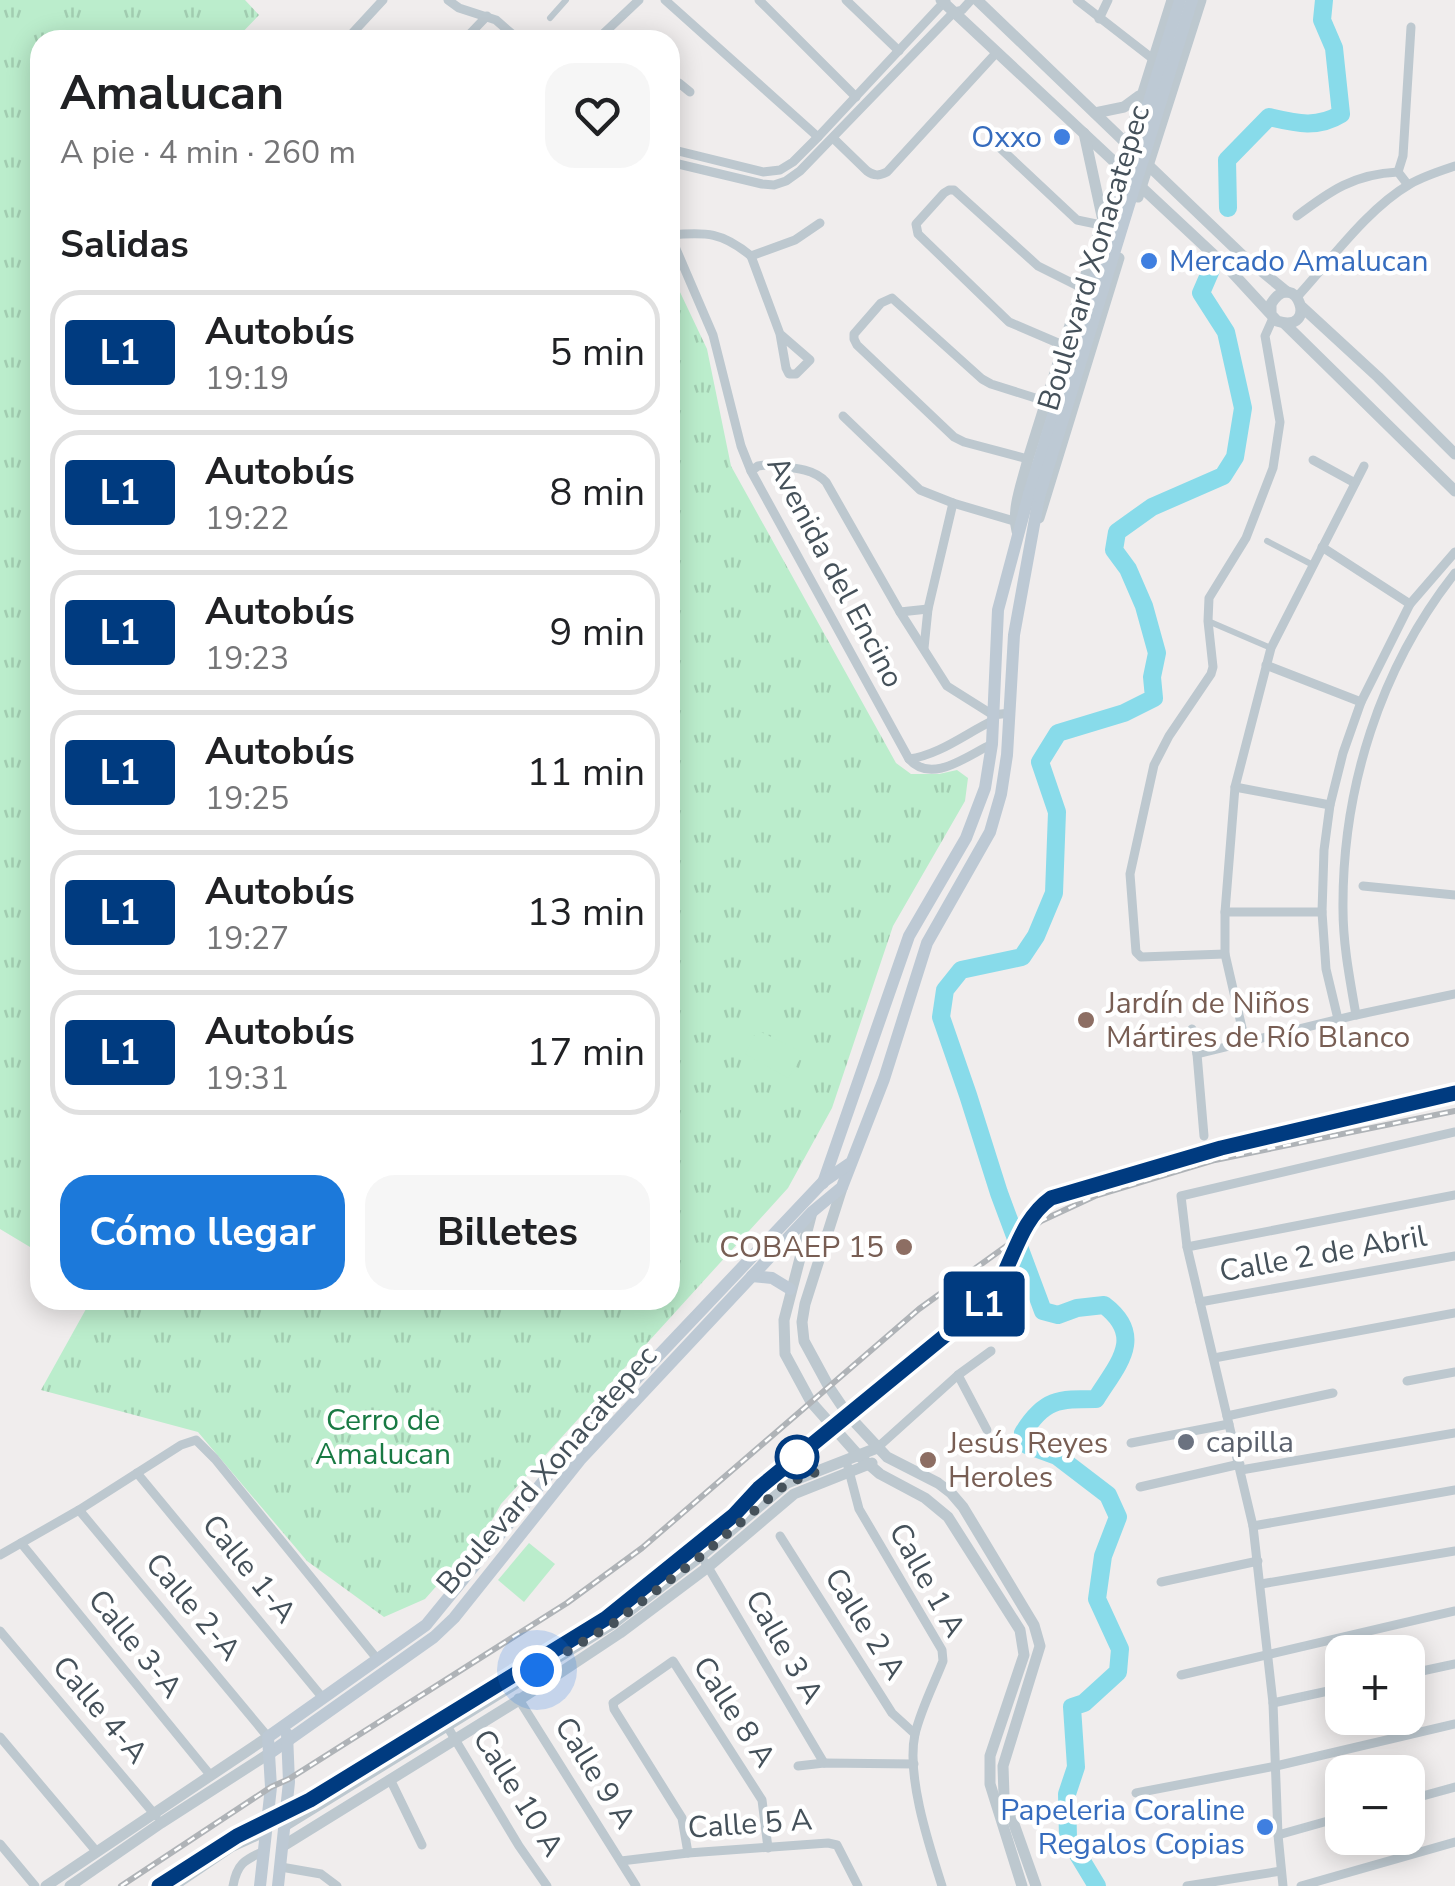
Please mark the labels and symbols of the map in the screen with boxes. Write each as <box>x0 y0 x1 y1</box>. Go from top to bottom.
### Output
street label: Boulevard Xonacatepec <box>1028 100 1160 416</box>
place label: Oxxo <box>971 117 1042 158</box>
marker: Oxxo <box>1051 126 1073 148</box>
place label: Mercado Amalucan <box>1169 241 1429 282</box>
marker: Mercado Amalucan <box>1138 250 1160 272</box>
street label: Avenida del Encino <box>757 449 913 695</box>
place label: Jardín de Niños Mártires de Río Blanco <box>1105 983 1410 1058</box>
marker: Jardín de Niños Mártires de Río Blanco <box>1075 1009 1097 1031</box>
street label: Calle 2 de Abril <box>1216 1216 1430 1292</box>
place label: COBAEP 15 <box>719 1227 884 1268</box>
marker: COBAEP 15 <box>893 1236 915 1258</box>
line badge: L1 <box>939 1272 1029 1336</box>
street label: Boulevard Xonacatepec <box>427 1337 667 1603</box>
park label: Cerro de Amalucan <box>315 1400 451 1475</box>
place label: capilla <box>1206 1422 1294 1463</box>
place label: Jesús Reyes Heroles <box>947 1423 1108 1498</box>
marker: capilla <box>1175 1431 1197 1453</box>
unlabelled marker <box>776 1436 818 1478</box>
marker: Jesús Reyes Heroles <box>917 1449 939 1471</box>
street label: Calle 1-A <box>193 1506 306 1632</box>
street label: Calle 1 A <box>879 1516 975 1644</box>
street label: Calle 2-A <box>136 1544 250 1670</box>
street label: Calle 2 A <box>815 1560 915 1688</box>
street label: Calle 3-A <box>79 1581 192 1707</box>
street label: Calle 3 A <box>735 1583 833 1711</box>
your location <box>512 1645 562 1695</box>
street label: Calle 4-A <box>43 1647 157 1773</box>
street label: Calle 8 A <box>683 1649 785 1775</box>
street label: Calle 9 A <box>545 1709 645 1837</box>
street label: Calle 10 A <box>463 1722 573 1864</box>
place label: Papeleria Coraline Regalos Copias <box>1000 1790 1245 1865</box>
street label: Calle 5 A <box>686 1799 814 1849</box>
marker: Papeleria Coraline Regalos Copias <box>1254 1816 1276 1838</box>

